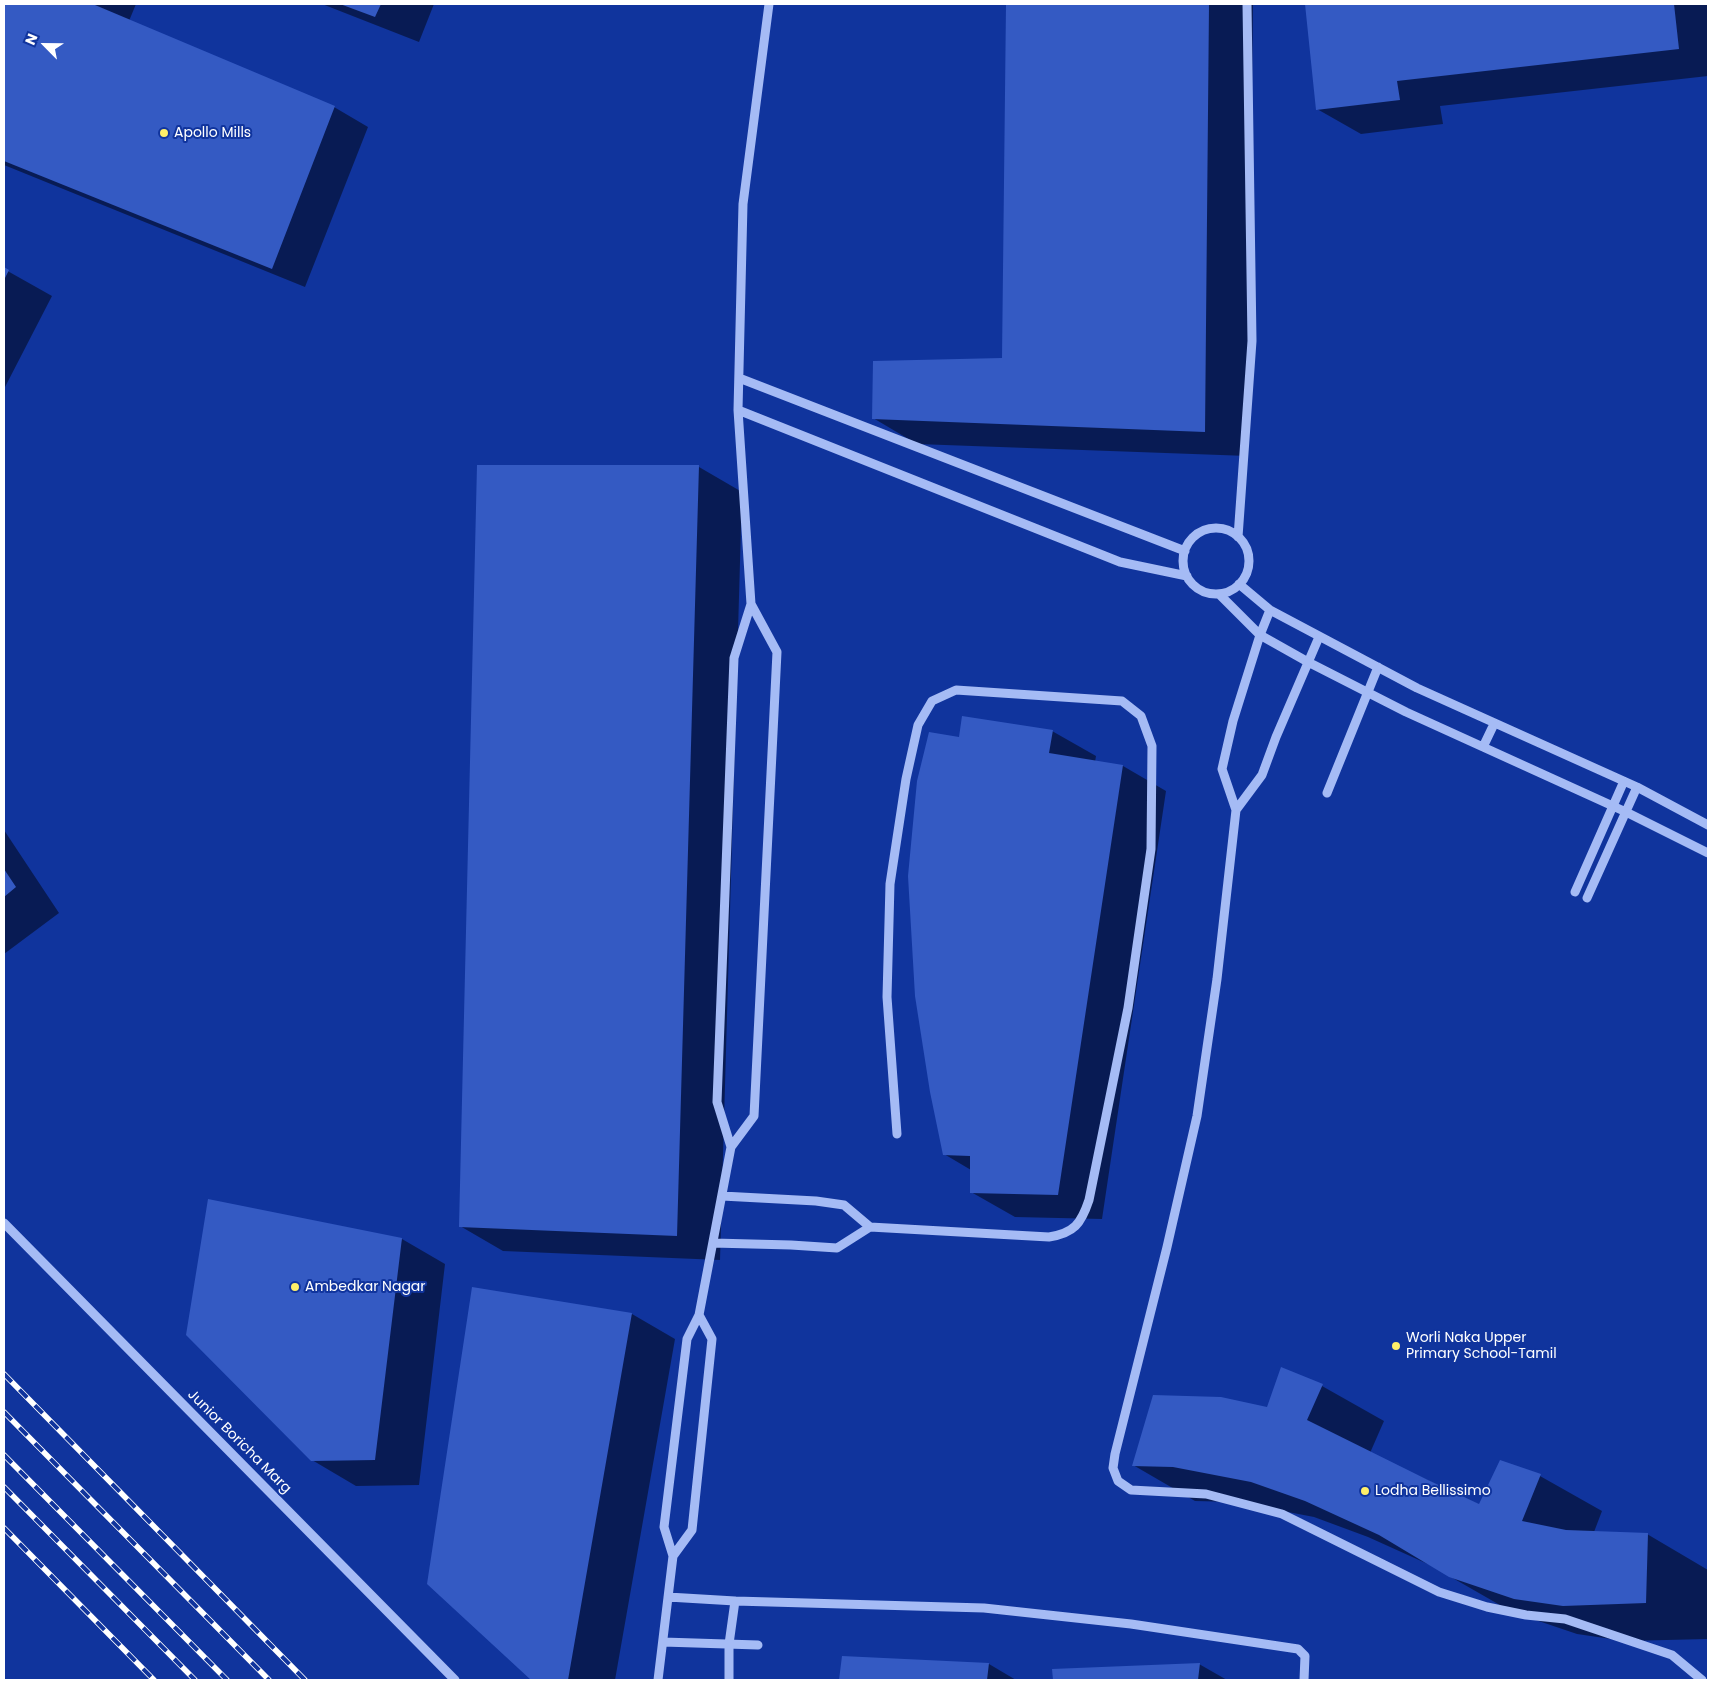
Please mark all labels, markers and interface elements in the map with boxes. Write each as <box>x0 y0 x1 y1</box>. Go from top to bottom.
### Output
north arrow <box>20 20 70 70</box>
text: N <box>20 30 42 48</box>
place label: Apollo Mills <box>174 125 251 141</box>
marker: Apollo Mills <box>158 127 170 139</box>
place label: Ambedkar Nagar <box>305 1279 426 1295</box>
marker: Ambedkar Nagar <box>289 1281 301 1293</box>
place label: Worli Naka Upper Primary School-Tamil <box>1406 1330 1557 1362</box>
marker: Worli Naka Upper Primary School-Tamil <box>1390 1340 1402 1352</box>
street label: Junior Boricha Marg <box>184 1387 294 1497</box>
place label: Lodha Bellissimo <box>1375 1483 1491 1499</box>
marker: Lodha Bellissimo <box>1359 1485 1371 1497</box>

